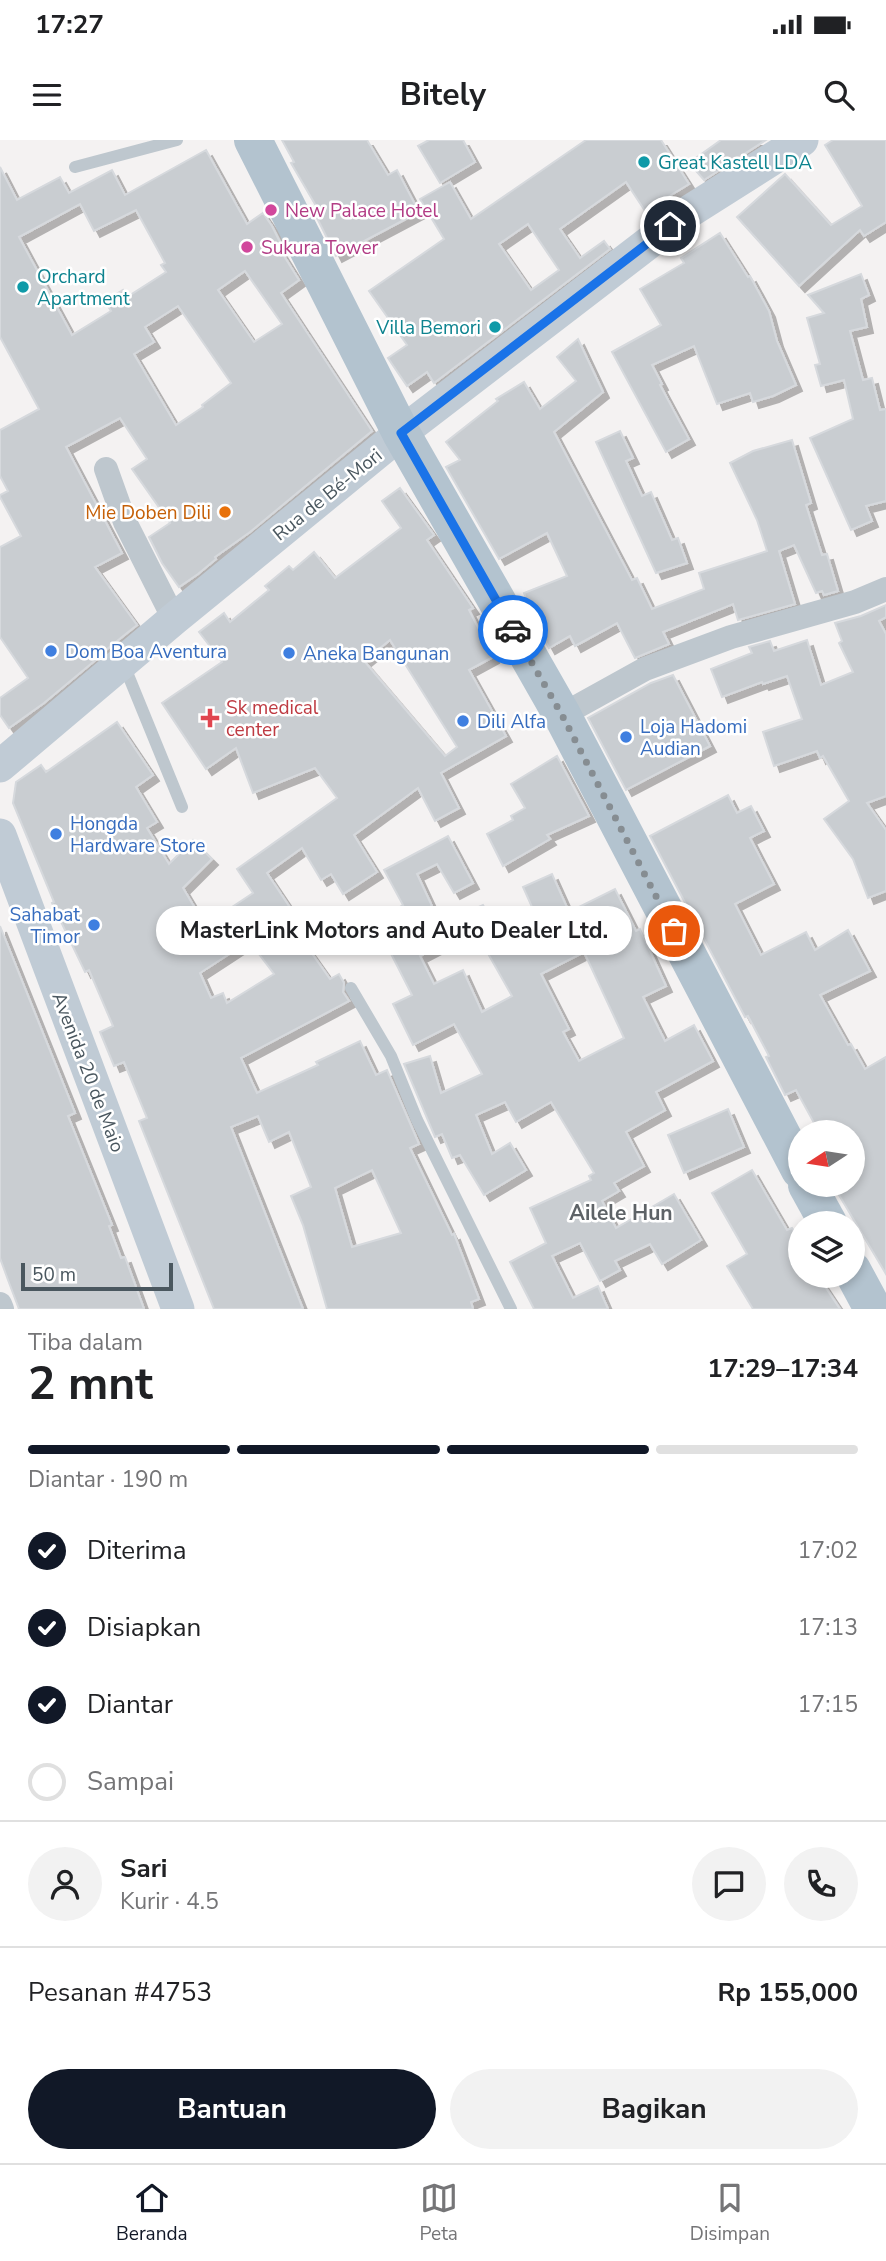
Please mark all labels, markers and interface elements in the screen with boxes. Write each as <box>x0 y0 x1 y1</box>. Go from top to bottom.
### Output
text: 17:27 <box>35 7 104 42</box>
text: Bitely <box>400 73 486 116</box>
icon: menu <box>28 76 66 114</box>
icon: search <box>820 76 858 114</box>
place label: Great Kastell LDA <box>658 150 812 176</box>
marker: Great Kastell LDA <box>636 154 652 170</box>
pin <box>640 196 700 256</box>
place label: New Palace Hotel <box>285 198 438 224</box>
marker: New Palace Hotel <box>263 202 279 218</box>
icon: home <box>651 207 689 245</box>
place label: Sukura Tower <box>261 235 379 261</box>
marker: Sukura Tower <box>239 239 255 255</box>
place label: Orchard Apartment <box>37 264 130 312</box>
marker: Orchard Apartment <box>15 279 31 295</box>
place label: Villa Bemori <box>375 315 481 341</box>
marker: Villa Bemori <box>487 319 503 335</box>
street label: Rua de Bé-Mori <box>268 443 388 547</box>
place label: Mie Doben Dili <box>85 500 211 526</box>
marker: Mie Doben Dili <box>217 504 233 520</box>
courier <box>478 595 548 665</box>
icon: car <box>494 611 532 649</box>
place label: Dom Boa Aventura <box>65 639 227 665</box>
place label: Aneka Bangunan <box>303 641 449 667</box>
marker: Dom Boa Aventura <box>43 643 59 659</box>
marker: Aneka Bangunan <box>281 645 297 661</box>
place label: Sk medical center <box>226 695 319 743</box>
marker: Sk medical center <box>200 708 220 728</box>
place label: Dili Alfa <box>477 709 546 735</box>
marker: Dili Alfa <box>455 713 471 729</box>
place label: Loja Hadomi Audian <box>640 714 747 762</box>
marker: Loja Hadomi Audian <box>618 729 634 745</box>
place label: Hongda Hardware Store <box>70 811 205 859</box>
marker: Hongda Hardware Store <box>48 826 64 842</box>
pin <box>644 901 704 961</box>
place label: Sahabat Timor <box>10 902 80 950</box>
callout: MasterLink Motors and Auto Dealer Ltd. <box>156 906 632 956</box>
icon: bag <box>655 912 693 950</box>
text: MasterLink Motors and Auto Dealer Ltd. <box>180 915 608 946</box>
marker: Sahabat Timor <box>86 917 102 933</box>
street label: Avenida 20 de Maio <box>46 989 131 1156</box>
north arrow <box>788 1120 864 1197</box>
map controls <box>788 1120 865 1288</box>
district label: Ailele Hun <box>569 1199 673 1227</box>
button: layers <box>788 1211 865 1288</box>
scale bar <box>21 1260 173 1292</box>
text: 50 m <box>32 1262 76 1288</box>
text: Tiba dalam <box>28 1327 143 1358</box>
text: 17:29–17:34 <box>707 1351 858 1386</box>
text: 2 mnt <box>28 1352 153 1415</box>
text: Diantar · 190 m <box>28 1464 188 1495</box>
icon: check <box>28 1532 66 1570</box>
text: Diterima <box>87 1533 187 1568</box>
text: 17:02 <box>798 1535 858 1566</box>
icon: check <box>28 1609 66 1647</box>
text: Disiapkan <box>87 1610 201 1645</box>
text: 17:13 <box>798 1612 858 1643</box>
icon: check <box>28 1686 66 1724</box>
text: Diantar <box>87 1687 173 1722</box>
text: 17:15 <box>798 1689 858 1720</box>
text: Sampai <box>87 1764 174 1799</box>
button: person <box>28 1847 102 1921</box>
button: chat <box>692 1847 766 1921</box>
button: phone <box>784 1847 858 1921</box>
text: Sari <box>120 1851 167 1886</box>
text: Kurir · 4.5 <box>120 1886 219 1917</box>
text: Pesanan #4753 <box>28 1975 212 2010</box>
text: Rp 155,000 <box>717 1975 858 2010</box>
button: Bantuan <box>28 2069 436 2149</box>
button: Bagikan <box>450 2069 858 2149</box>
tab: Beranda <box>116 2179 188 2247</box>
tab: Peta <box>419 2179 458 2247</box>
tab: Disimpan <box>690 2179 770 2247</box>

